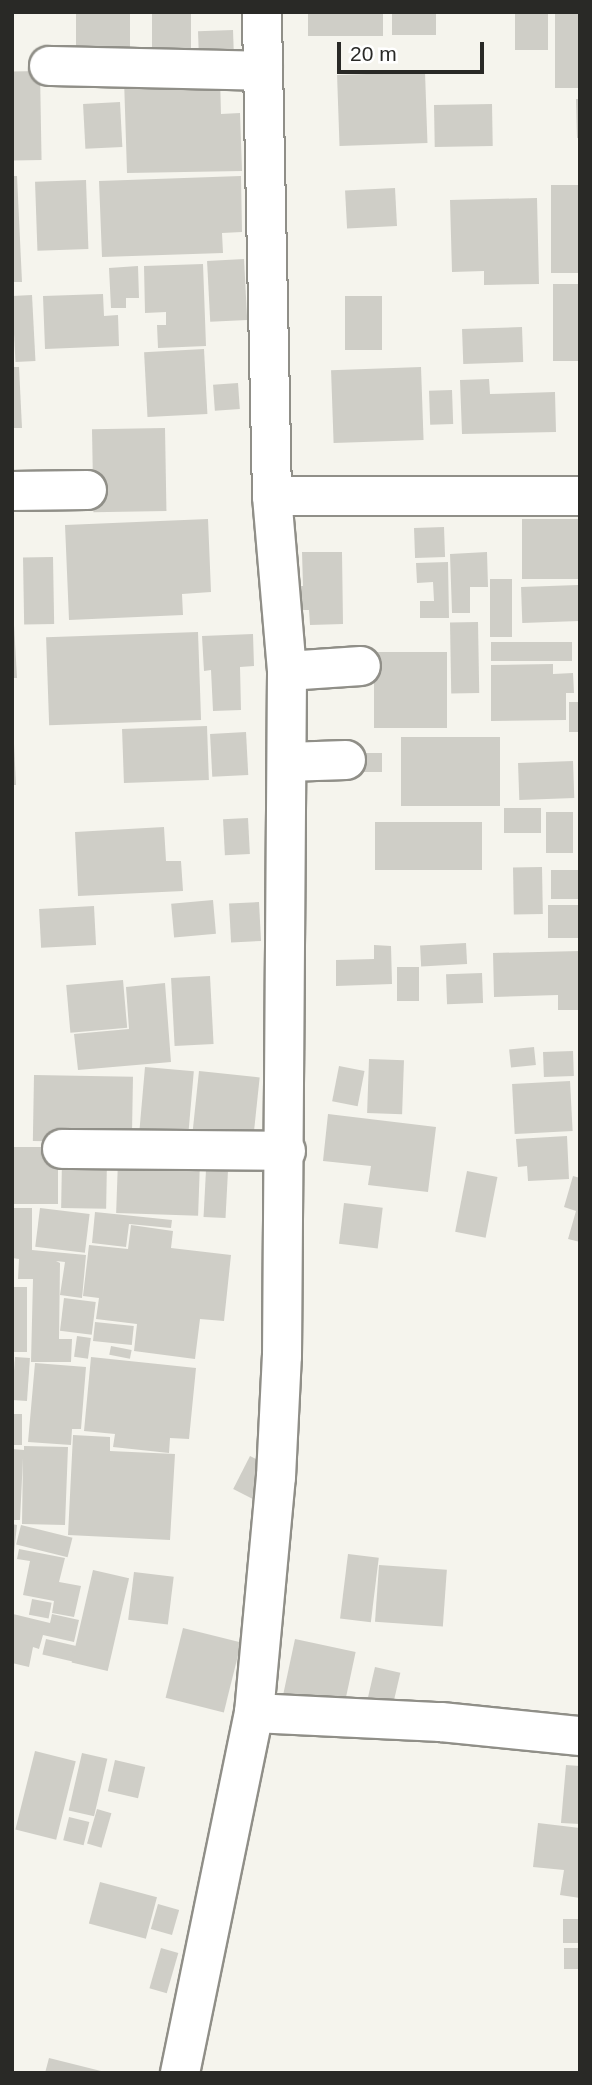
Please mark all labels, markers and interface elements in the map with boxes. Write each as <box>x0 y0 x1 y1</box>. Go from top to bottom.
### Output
scale bar <box>340 28 487 72</box>
text: 20 m <box>350 42 397 65</box>

